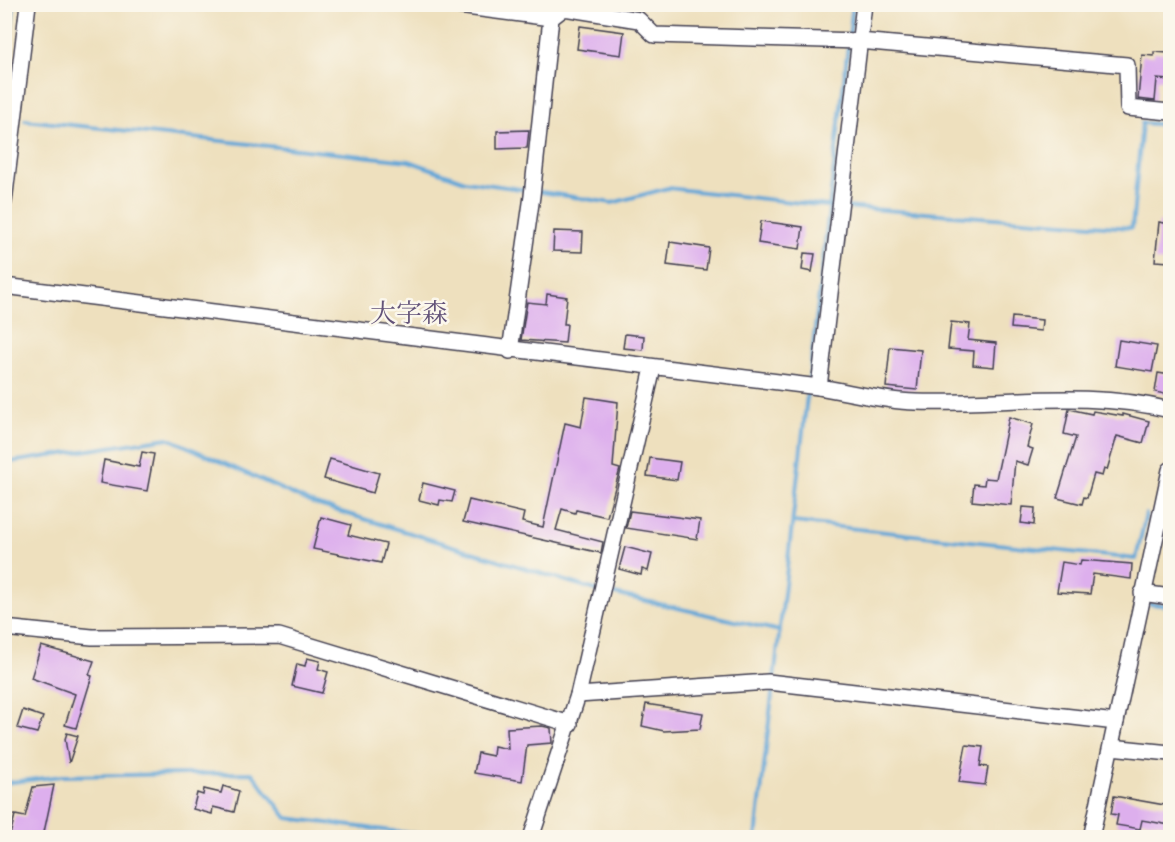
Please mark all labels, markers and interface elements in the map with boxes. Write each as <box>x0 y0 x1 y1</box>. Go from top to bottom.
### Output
district label: 大字森 <box>370 298 448 329</box>

